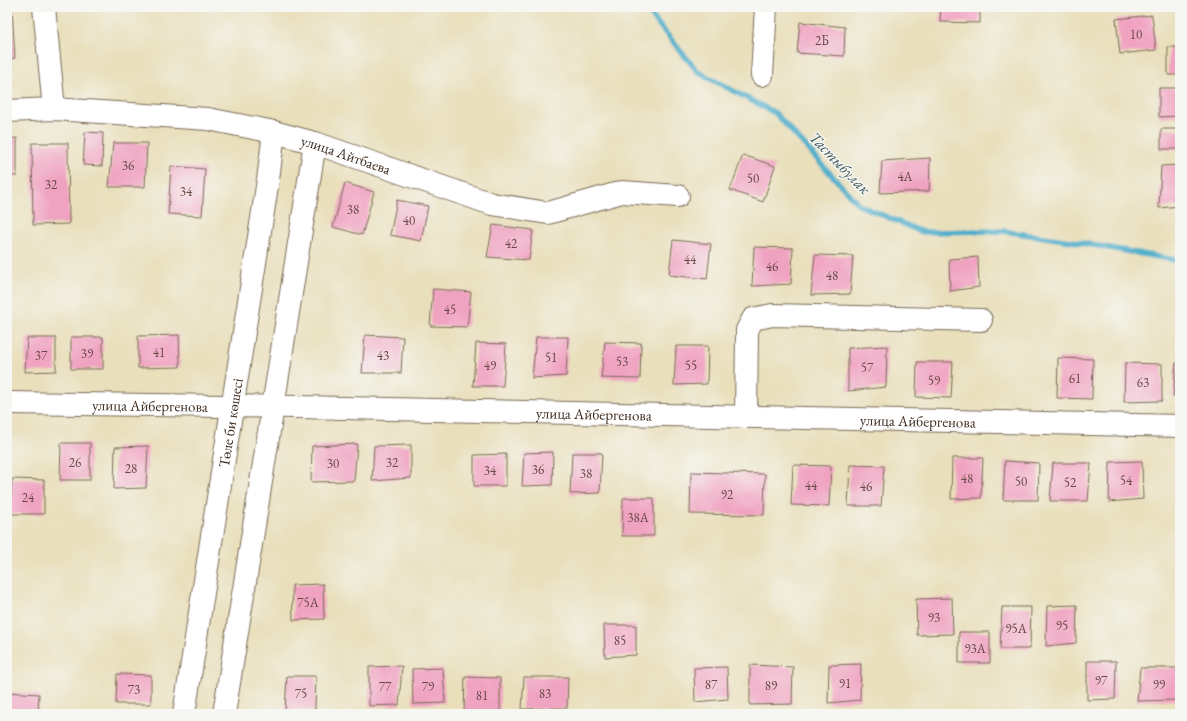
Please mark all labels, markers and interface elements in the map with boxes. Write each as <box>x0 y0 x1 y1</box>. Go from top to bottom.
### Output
house number: 10 <box>1130 26 1142 43</box>
house number: 2Б <box>815 32 829 49</box>
water label: Тастыбулак <box>805 127 875 199</box>
street label: улица Айтбаева <box>299 130 393 178</box>
house number: 36 <box>122 157 134 174</box>
house number: 4А <box>897 168 914 185</box>
house number: 50 <box>747 170 759 187</box>
house number: 32 <box>45 176 58 193</box>
house number: 34 <box>180 183 193 200</box>
house number: 38 <box>347 201 359 218</box>
house number: 40 <box>403 212 415 229</box>
house number: 42 <box>505 235 518 252</box>
house number: 44 <box>684 251 697 268</box>
house number: 46 <box>766 258 778 275</box>
house number: 48 <box>826 267 838 284</box>
house number: 45 <box>444 301 456 318</box>
house number: 41 <box>153 344 165 361</box>
house number: 39 <box>81 345 94 362</box>
house number: 37 <box>35 347 48 364</box>
house number: 43 <box>377 347 389 364</box>
house number: 51 <box>545 349 557 366</box>
house number: 53 <box>616 353 628 370</box>
house number: 49 <box>484 357 497 374</box>
house number: 55 <box>685 357 697 374</box>
house number: 57 <box>861 359 874 376</box>
house number: 61 <box>1069 370 1081 387</box>
house number: 59 <box>928 372 941 389</box>
house number: 63 <box>1137 374 1149 391</box>
street label: Төле би көшесі <box>213 376 246 468</box>
street label: улица Айбергенова <box>92 395 208 415</box>
street label: улица Айбергенова <box>536 403 652 424</box>
street label: улица Айбергенова <box>860 410 976 431</box>
house number: 26 <box>69 454 81 471</box>
house number: 32 <box>386 454 399 471</box>
house number: 30 <box>327 455 339 472</box>
house number: 28 <box>125 460 137 477</box>
house number: 36 <box>532 461 544 478</box>
house number: 34 <box>484 462 497 479</box>
house number: 38 <box>580 465 592 482</box>
house number: 48 <box>961 470 973 487</box>
house number: 54 <box>1120 472 1133 489</box>
house number: 50 <box>1015 473 1027 490</box>
house number: 52 <box>1064 474 1077 491</box>
house number: 44 <box>805 477 818 494</box>
house number: 46 <box>860 478 872 495</box>
house number: 92 <box>721 486 734 503</box>
house number: 24 <box>22 489 35 506</box>
house number: 38А <box>627 509 650 526</box>
house number: 75А <box>297 594 320 611</box>
house number: 93 <box>928 609 940 626</box>
house number: 95 <box>1056 617 1068 634</box>
house number: 95А <box>1005 620 1028 637</box>
house number: 85 <box>614 632 626 649</box>
house number: 93А <box>964 640 987 657</box>
house number: 97 <box>1095 672 1108 689</box>
house number: 91 <box>839 675 851 692</box>
house number: 87 <box>705 676 718 693</box>
house number: 99 <box>1153 676 1166 693</box>
house number: 89 <box>765 677 778 694</box>
house number: 77 <box>379 678 392 695</box>
house number: 79 <box>422 678 435 695</box>
house number: 73 <box>128 681 140 698</box>
house number: 75 <box>295 685 307 702</box>
house number: 83 <box>539 685 551 702</box>
house number: 81 <box>476 687 488 704</box>

